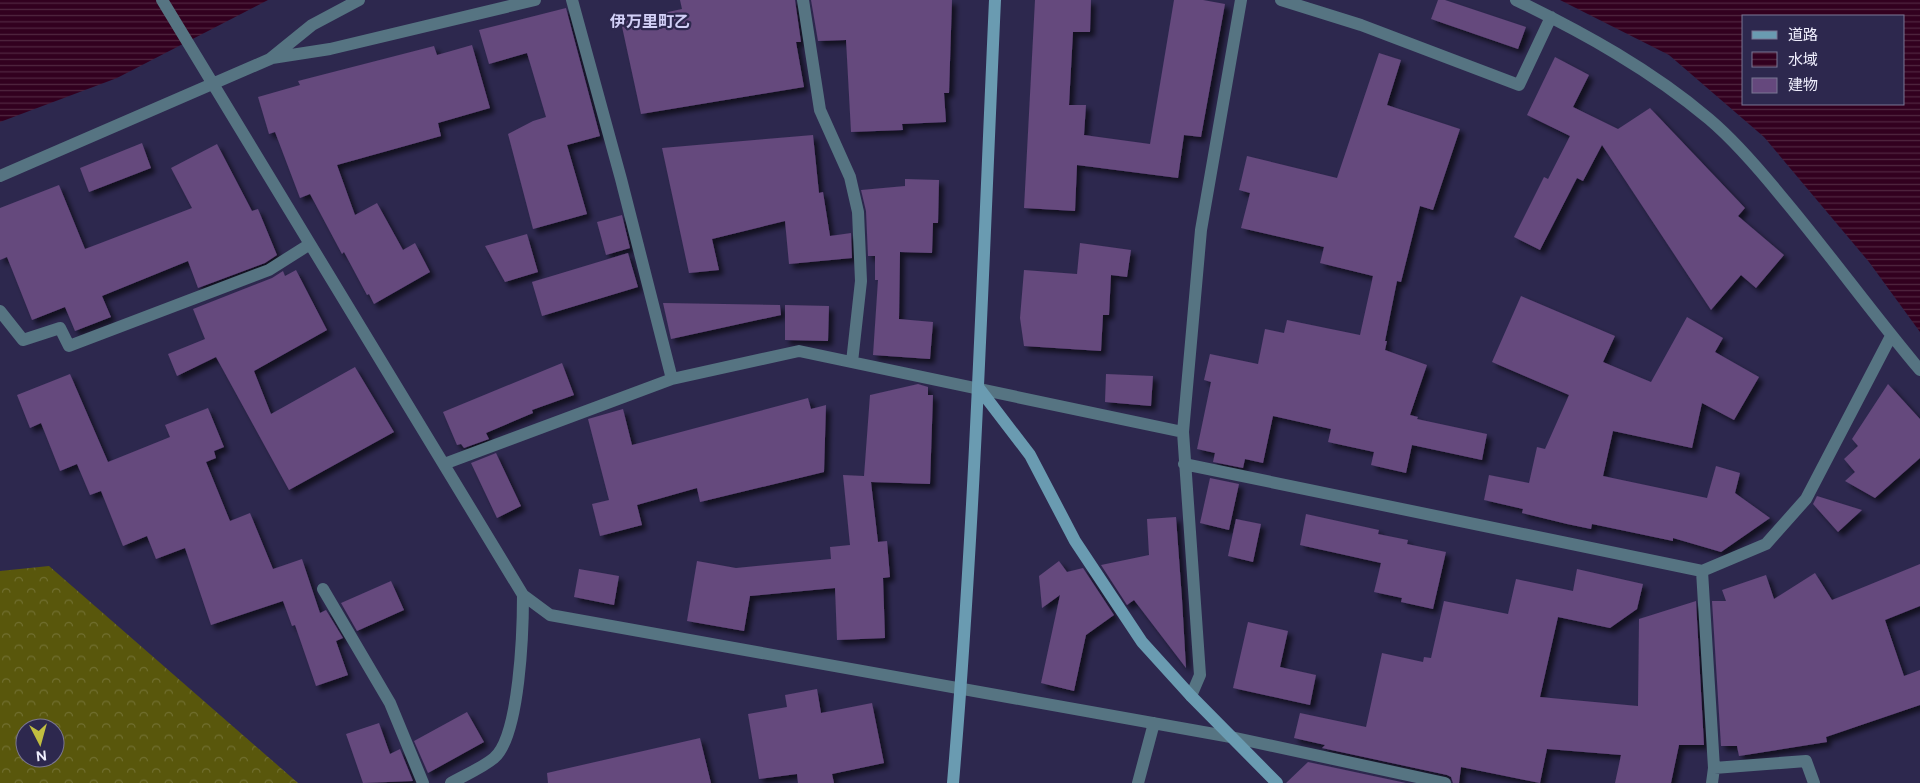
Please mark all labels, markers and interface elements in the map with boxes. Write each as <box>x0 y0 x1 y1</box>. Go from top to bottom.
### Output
district label: 伊万里町乙 <box>609 12 690 31</box>
legend <box>1742 15 1905 105</box>
text: 道路 <box>1788 26 1818 44</box>
text: 水域 <box>1788 51 1818 69</box>
text: 建物 <box>1788 76 1818 94</box>
north arrow <box>15 718 65 768</box>
text: N <box>35 746 48 764</box>

